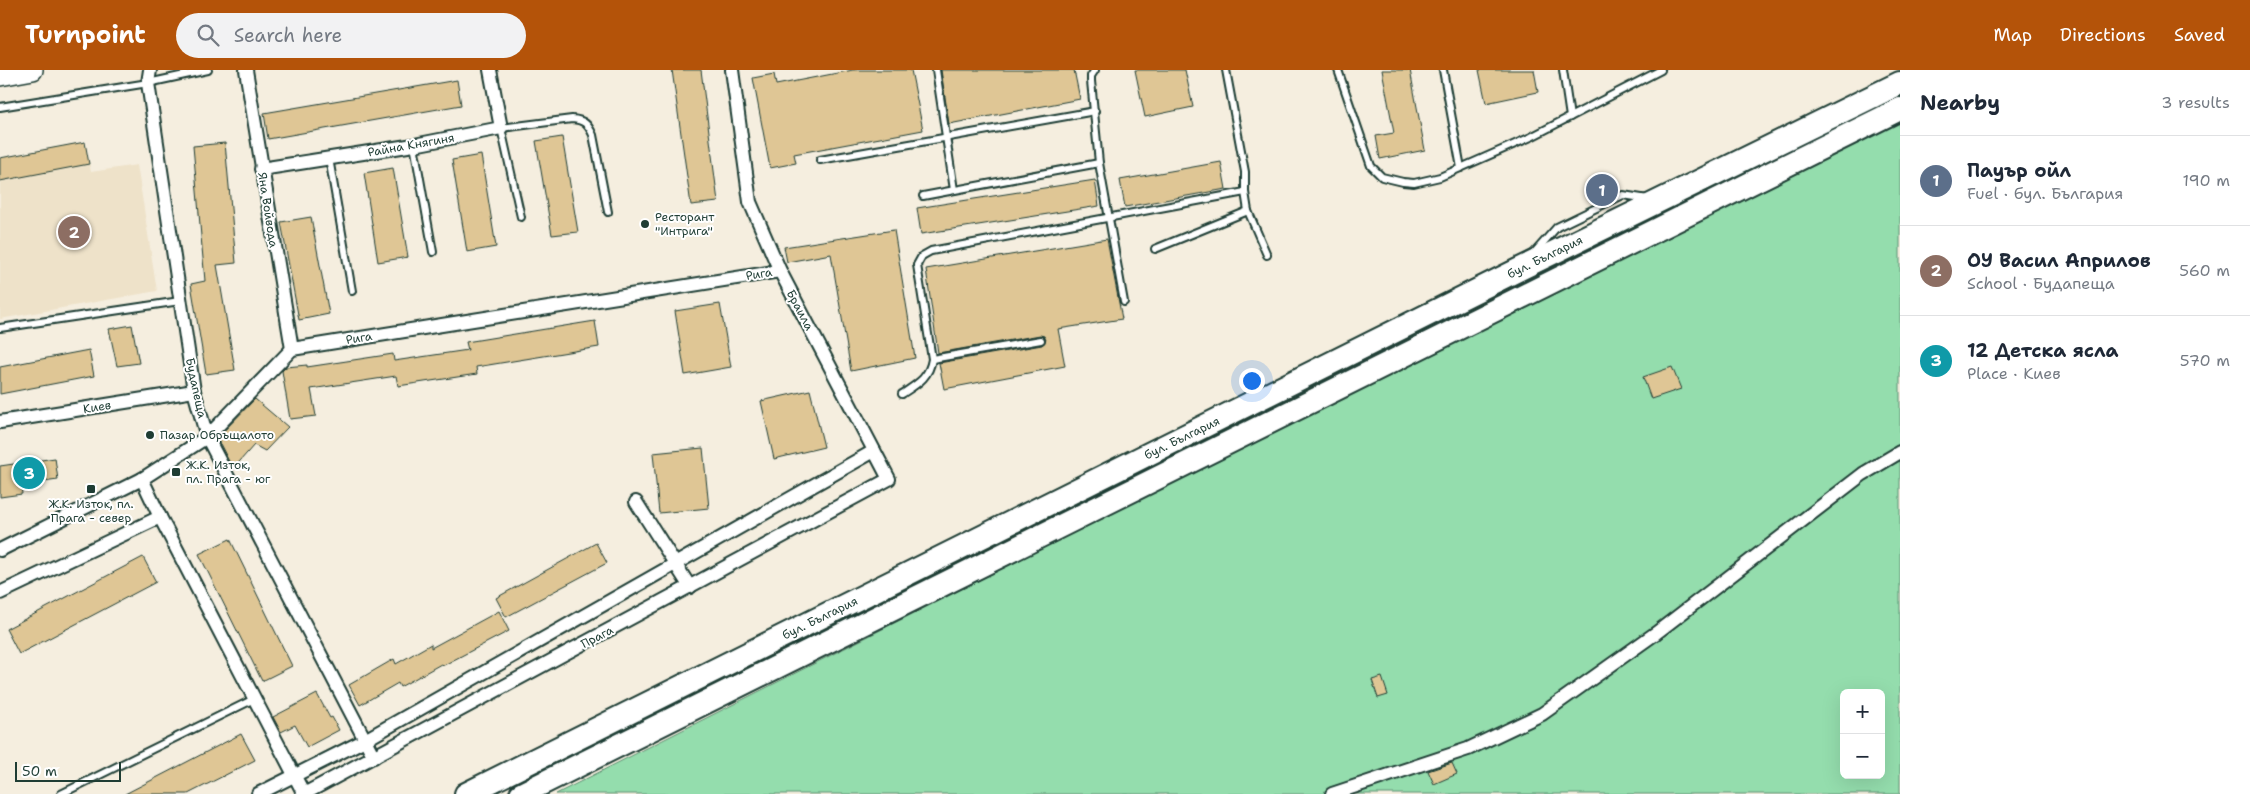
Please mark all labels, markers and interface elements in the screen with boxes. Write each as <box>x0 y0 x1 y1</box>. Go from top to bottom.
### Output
search box <box>176 13 526 58</box>
text: Turnpoint <box>25 19 146 51</box>
icon: search <box>194 21 222 49</box>
text: Search here <box>234 23 342 48</box>
text: Map <box>1994 23 2032 47</box>
text: Directions <box>2060 23 2146 47</box>
text: Saved <box>2174 23 2225 47</box>
text: Nearby <box>1920 89 2000 117</box>
text: 3 results <box>2161 92 2230 113</box>
street label: Райна Княгиня <box>366 129 456 161</box>
text: Пауър ойл <box>1967 158 2071 183</box>
text: 1 <box>1932 170 1940 191</box>
text: 190 m <box>2183 170 2230 191</box>
street label: Яна Войвода <box>254 171 282 249</box>
pin: 1 <box>1586 171 1618 209</box>
text: Fuel · бул. България <box>1967 183 2123 204</box>
place label: Ресторант "Интрига" <box>655 209 715 239</box>
pin: 2 <box>58 213 90 251</box>
marker: Ресторант "Интрига" <box>639 218 651 230</box>
street label: бул. България <box>1505 232 1585 282</box>
text: ОУ Васил Априлов <box>1967 248 2151 273</box>
text: 2 <box>1930 260 1942 281</box>
text: 560 m <box>2179 260 2230 281</box>
street label: Рига <box>745 264 774 284</box>
text: School · Будапеща <box>1967 273 2115 294</box>
street label: Браила <box>783 287 818 334</box>
street label: Рига <box>345 328 374 348</box>
text: 12 Детска ясла <box>1967 338 2119 363</box>
text: 3 <box>1930 350 1942 371</box>
text: 570 m <box>2180 350 2230 371</box>
street label: Будапеща <box>182 356 210 420</box>
text: Place · Киев <box>1967 363 2061 384</box>
your location <box>1239 368 1265 394</box>
street label: Киев <box>82 397 112 417</box>
street label: бул. България <box>1142 413 1222 463</box>
place label: Пазар Обръщалото <box>160 427 274 443</box>
marker: Пазар Обръщалото <box>144 429 156 441</box>
pin: 3 <box>13 454 45 492</box>
place label: Ж.К. Изток, пл. Прага - юг <box>186 457 271 487</box>
marker: Ж.К. Изток, пл. Прага - юг <box>170 466 182 478</box>
marker: Ж.К. Изток, пл. Прага - север <box>85 483 97 495</box>
place label: Ж.К. Изток, пл. Прага - север <box>48 496 134 526</box>
street label: бул. България <box>780 593 860 643</box>
street label: Прага <box>578 622 616 652</box>
map controls <box>1840 689 1885 779</box>
button: + <box>1840 689 1885 734</box>
button: − <box>1840 734 1885 779</box>
scale bar <box>15 759 121 782</box>
text: 50 m <box>22 762 57 780</box>

